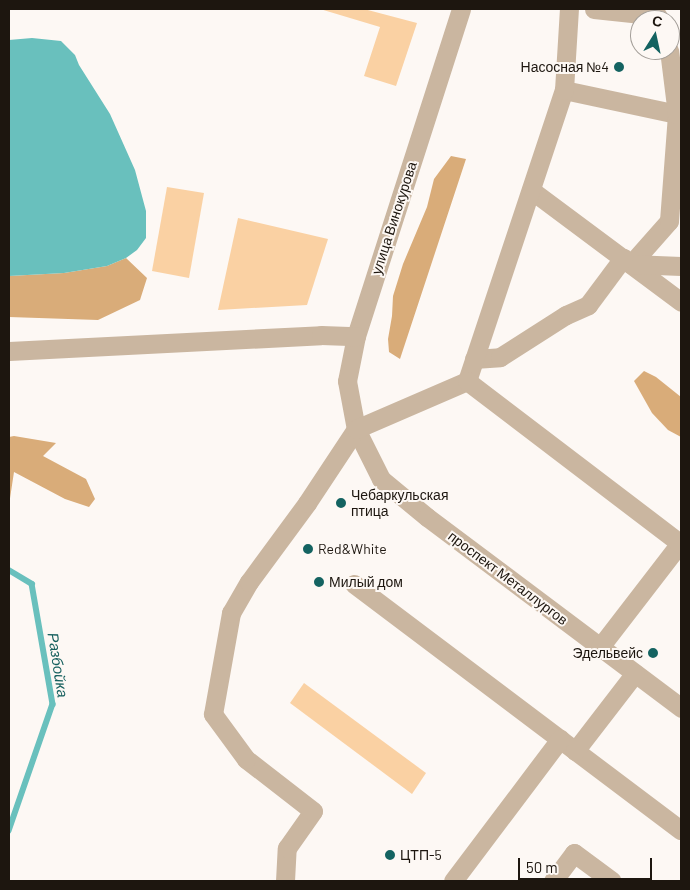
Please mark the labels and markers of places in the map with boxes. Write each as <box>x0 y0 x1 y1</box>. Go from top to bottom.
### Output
place label: Насосная №4 <box>521 59 609 75</box>
marker: Насосная №4 <box>613 61 625 73</box>
place label: Чебаркульская птица <box>351 487 448 520</box>
marker: Чебаркульская птица <box>335 497 347 509</box>
place label: Red&White <box>318 541 387 557</box>
marker: Red&White <box>302 543 314 555</box>
place label: Милый дом <box>329 574 403 590</box>
marker: Милый дом <box>313 576 325 588</box>
place label: Эдельвейс <box>573 645 643 661</box>
marker: Эдельвейс <box>647 647 659 659</box>
place label: ЦТП-5 <box>400 847 442 863</box>
marker: ЦТП-5 <box>384 849 396 861</box>

